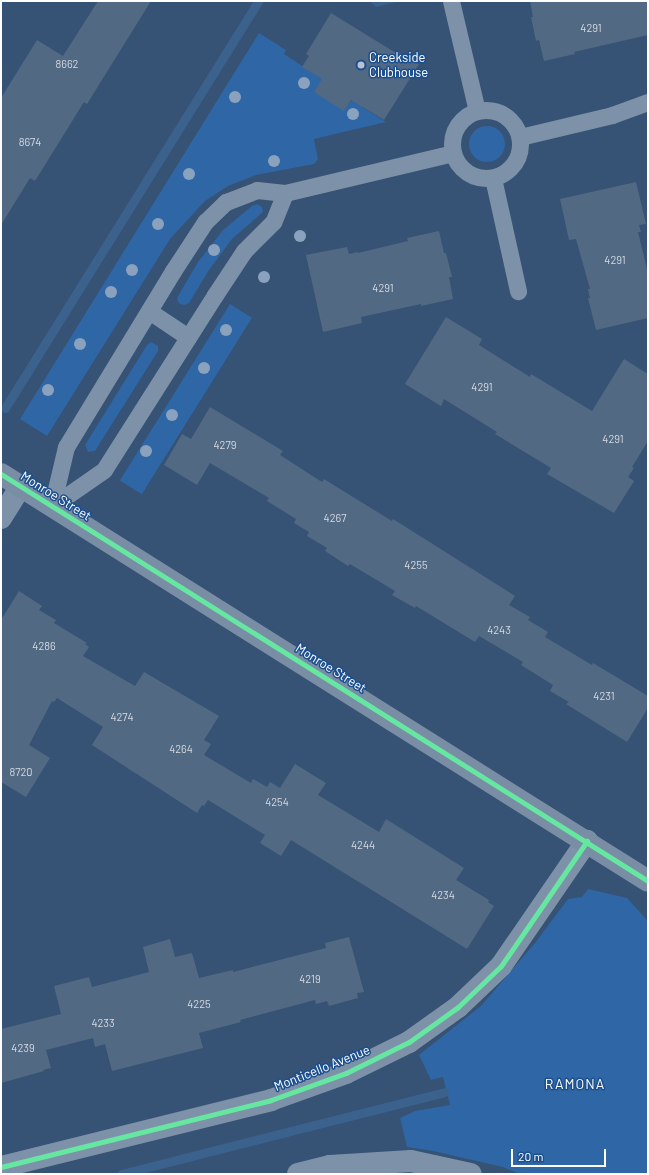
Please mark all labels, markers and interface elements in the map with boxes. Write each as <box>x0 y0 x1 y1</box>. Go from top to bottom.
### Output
house number: 4291 <box>580 21 602 35</box>
place label: Creekside Clubhouse <box>369 50 428 81</box>
house number: 8662 <box>56 57 78 71</box>
marker: Creekside Clubhouse <box>356 60 366 70</box>
house number: 8674 <box>19 135 41 149</box>
house number: 4291 <box>604 253 626 267</box>
house number: 4291 <box>372 281 394 295</box>
house number: 4291 <box>471 380 493 394</box>
house number: 4291 <box>602 432 624 446</box>
house number: 4279 <box>214 438 236 452</box>
street label: Monroe Street <box>18 468 94 524</box>
house number: 4267 <box>324 511 346 525</box>
house number: 4255 <box>404 558 428 572</box>
house number: 4243 <box>487 623 511 637</box>
house number: 4286 <box>32 639 56 653</box>
street label: Monroe Street <box>293 640 369 696</box>
house number: 4231 <box>593 689 615 703</box>
house number: 4274 <box>110 710 134 724</box>
house number: 4264 <box>169 742 193 756</box>
house number: 8720 <box>9 765 33 779</box>
house number: 4254 <box>265 795 289 809</box>
house number: 4244 <box>351 838 375 852</box>
house number: 4234 <box>431 888 455 902</box>
house number: 4219 <box>299 972 321 986</box>
house number: 4225 <box>187 997 211 1011</box>
house number: 4233 <box>91 1016 115 1030</box>
house number: 4239 <box>11 1041 35 1055</box>
street label: Monticello Avenue <box>272 1042 372 1094</box>
district label: RAMONA <box>545 1076 605 1092</box>
scale bar <box>513 1141 608 1167</box>
text: 20 m <box>518 1149 544 1163</box>

